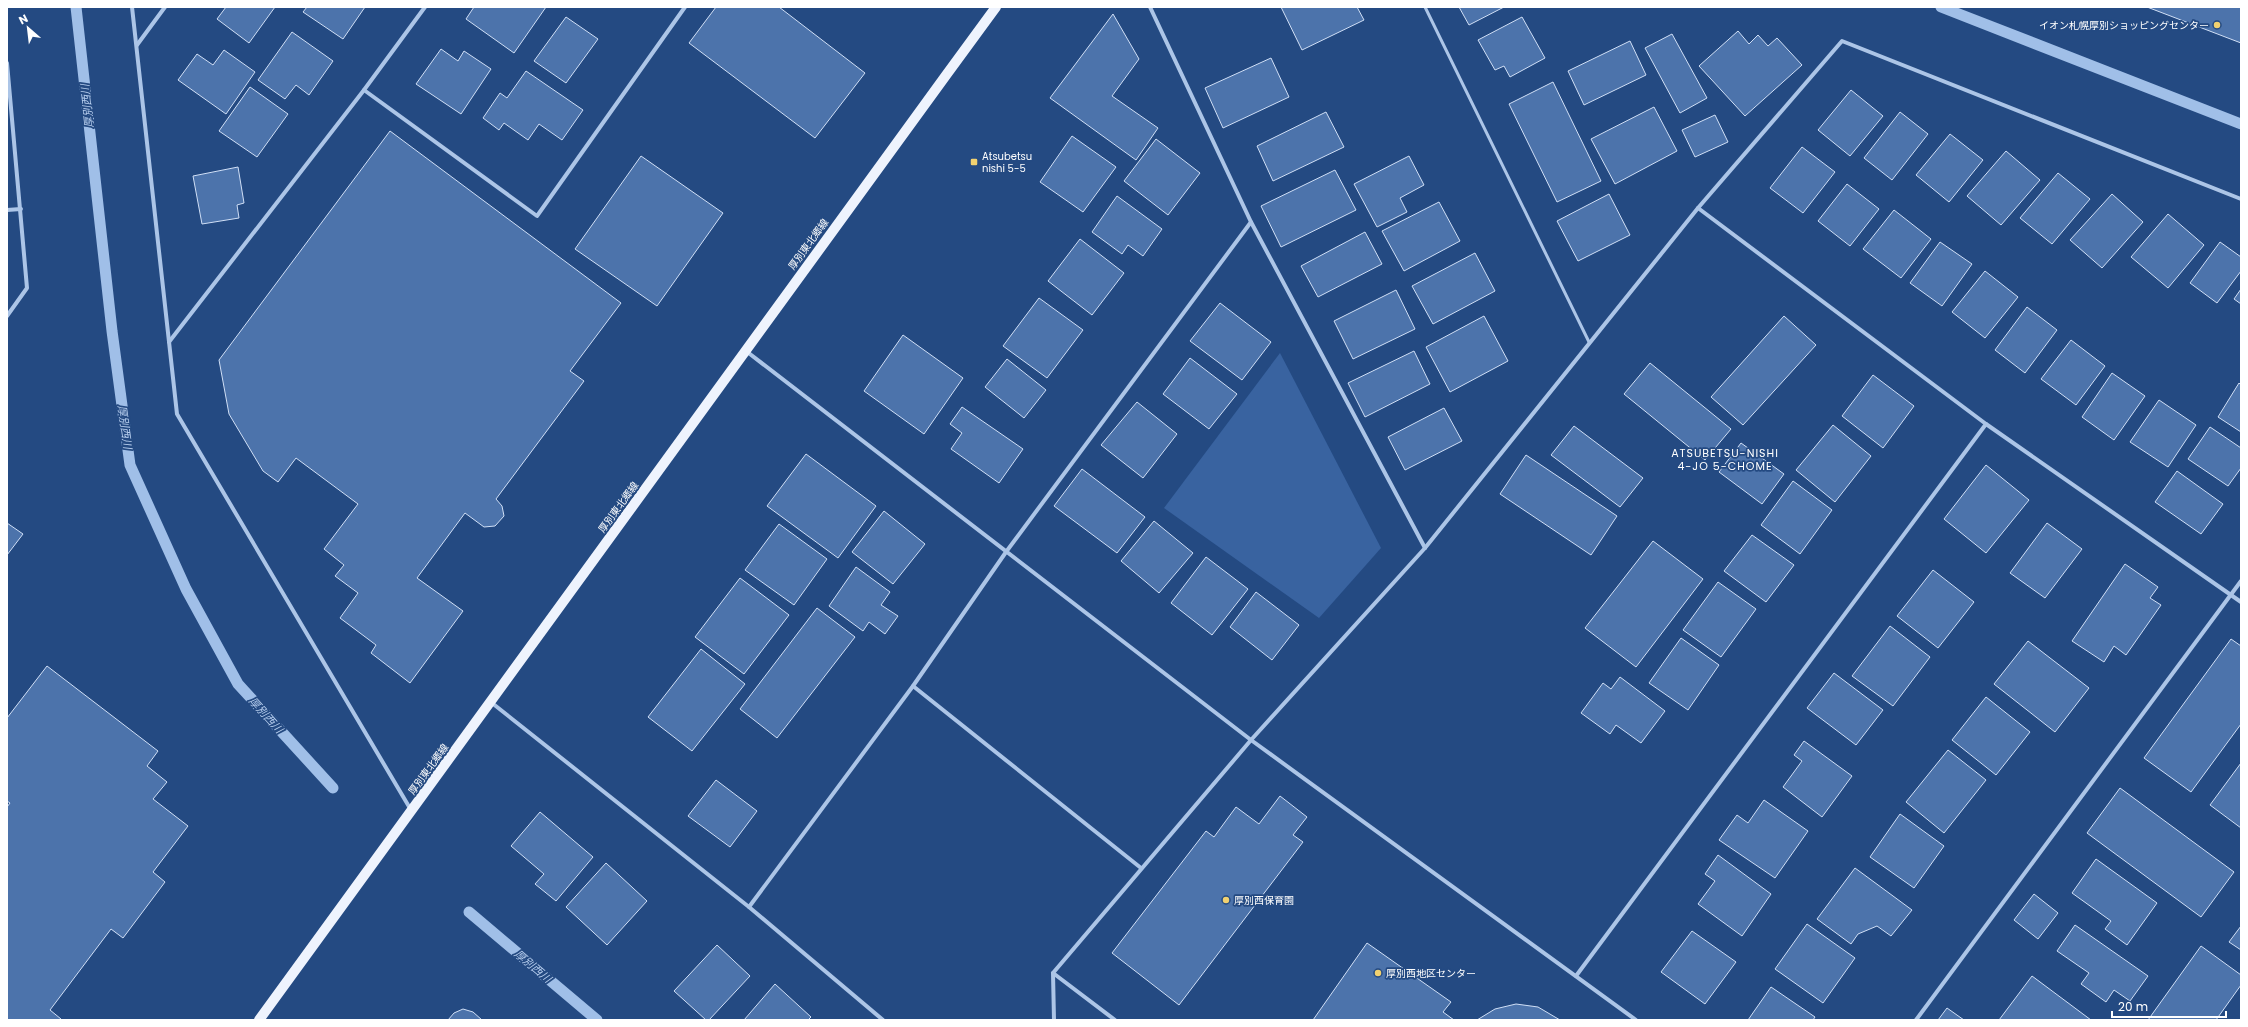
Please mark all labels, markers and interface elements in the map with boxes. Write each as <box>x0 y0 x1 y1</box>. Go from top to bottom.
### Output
north arrow <box>8 8 48 48</box>
text: N <box>16 10 31 28</box>
place label: イオン札幌厚別ショッピングセンター <box>2039 18 2209 33</box>
marker: イオン札幌厚別ショッピングセンター <box>2212 20 2222 30</box>
water label: 厚別西川 <box>77 82 97 129</box>
place label: Atsubetsu nishi 5-5 <box>982 149 1032 176</box>
marker: Atsubetsu nishi 5-5 <box>969 157 979 167</box>
street label: 厚別東北郷線 <box>785 216 832 273</box>
water label: 厚別西川 <box>114 404 136 451</box>
district label: ATSUBETSU-NISHI 4-JO 5-CHOME <box>1671 445 1779 474</box>
street label: 厚別東北郷線 <box>595 479 642 536</box>
water label: 厚別西川 <box>245 693 287 737</box>
street label: 厚別東北郷線 <box>405 741 452 798</box>
place label: 厚別西保育園 <box>1234 893 1294 908</box>
marker: 厚別西保育園 <box>1221 895 1231 905</box>
water label: 厚別西川 <box>511 946 556 987</box>
place label: 厚別西地区センター <box>1386 966 1476 981</box>
marker: 厚別西地区センター <box>1373 968 1383 978</box>
scale bar <box>2112 993 2226 1019</box>
text: 20 m <box>2118 998 2148 1015</box>

